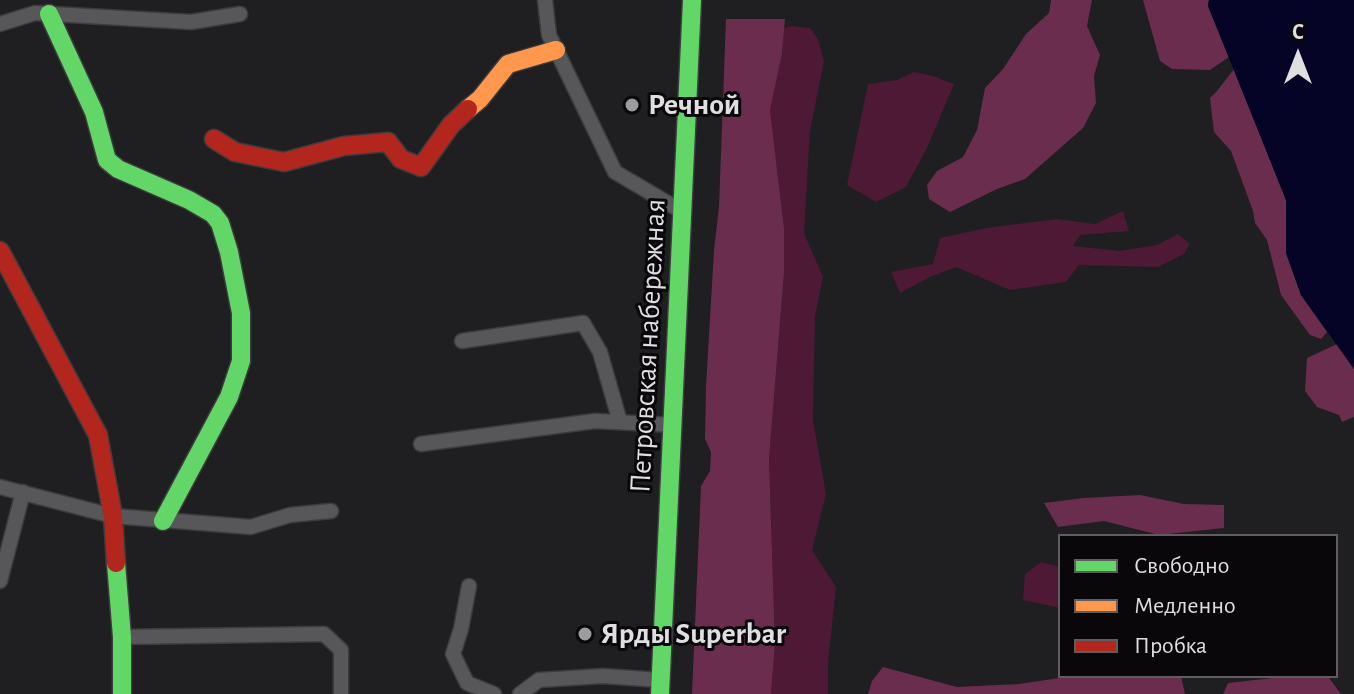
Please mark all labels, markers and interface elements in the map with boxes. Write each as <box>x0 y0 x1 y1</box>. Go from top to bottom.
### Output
north arrow <box>1258 16 1338 96</box>
text: С <box>1292 21 1304 43</box>
place label: Речной <box>648 87 740 123</box>
marker: Речной <box>623 96 641 114</box>
street label: Петровская набережная <box>622 198 674 494</box>
legend <box>1058 534 1338 678</box>
text: Свободно <box>1134 554 1229 578</box>
text: Медленно <box>1134 594 1236 618</box>
place label: Ярды Superbar <box>601 616 786 652</box>
marker: Ярды Superbar <box>576 625 594 643</box>
text: Пробка <box>1134 634 1207 658</box>

